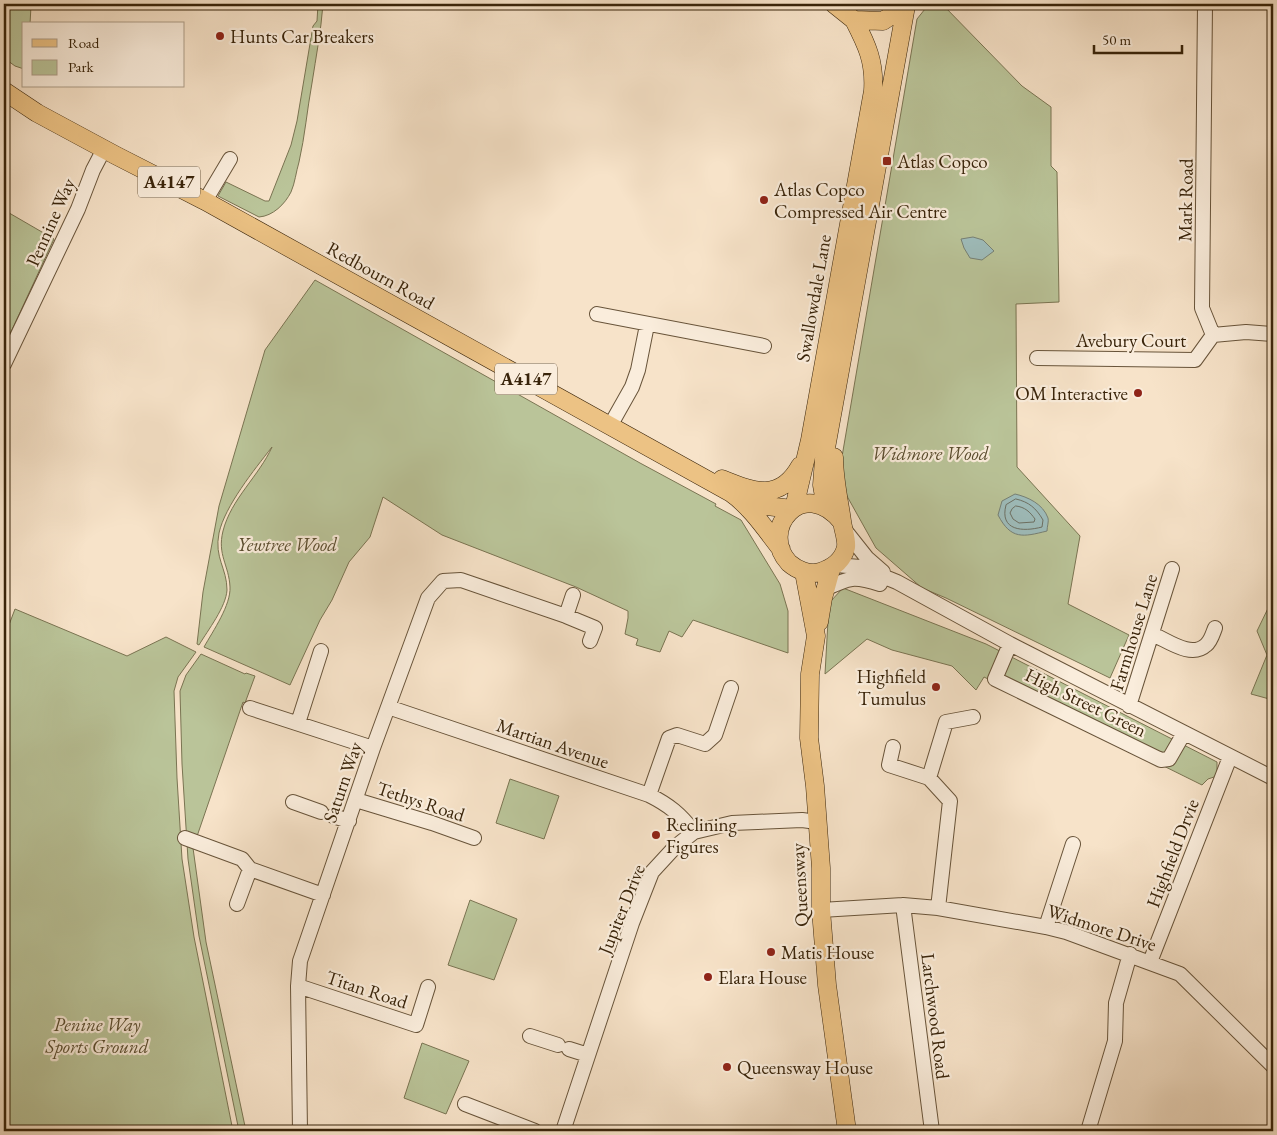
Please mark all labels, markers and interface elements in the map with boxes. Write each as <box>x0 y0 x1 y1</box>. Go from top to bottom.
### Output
legend <box>22 22 185 88</box>
scale bar <box>1094 22 1182 54</box>
place label: Hunts Car Breakers <box>230 24 374 49</box>
marker: Hunts Car Breakers <box>214 30 226 42</box>
text: 50 m <box>1102 30 1131 49</box>
text: Road <box>68 33 100 52</box>
text: Park <box>68 57 95 76</box>
place label: Atlas Copco <box>896 149 988 174</box>
marker: Atlas Copco <box>881 155 893 167</box>
street label: Mark Road <box>1172 158 1199 242</box>
road number: A4147 <box>138 166 200 198</box>
street label: Pennine Way <box>20 174 81 270</box>
place label: Atlas Copco Compressed Air Centre <box>773 177 947 224</box>
marker: Atlas Copco Compressed Air Centre <box>758 194 770 206</box>
street label: Swallowdale Lane <box>790 232 837 364</box>
street label: Redbourn Road <box>322 236 439 316</box>
street label: Avebury Court <box>1075 328 1186 353</box>
road number: A4147 <box>495 364 557 394</box>
place label: OM Interactive <box>1015 381 1128 406</box>
marker: OM Interactive <box>1132 387 1144 399</box>
park label: Widmore Wood <box>872 441 989 466</box>
park label: Yewtree Wood <box>237 532 337 557</box>
street label: Farmhouse Lane <box>1104 571 1163 693</box>
street label: High Street Green <box>1021 662 1151 743</box>
place label: Highfield Tumulus <box>856 664 926 711</box>
marker: Highfield Tumulus <box>930 681 942 693</box>
street label: Martian Avenue <box>493 713 612 774</box>
street label: Saturn Way <box>317 738 368 826</box>
street label: Tethys Road <box>374 776 468 828</box>
street label: Highfield Drvie <box>1140 795 1205 911</box>
place label: Reclining Figures <box>666 812 737 859</box>
marker: Reclining Figures <box>650 829 662 841</box>
street label: Queensway <box>785 842 814 927</box>
street label: Jupiter Drive <box>591 860 651 960</box>
street label: Widmore Drive <box>1044 898 1160 957</box>
place label: Matis House <box>781 940 874 965</box>
marker: Matis House <box>765 946 777 958</box>
street label: Larchwood Road <box>915 952 956 1081</box>
street label: Titan Road <box>323 965 411 1015</box>
place label: Elara House <box>718 965 807 990</box>
marker: Elara House <box>702 971 714 983</box>
park label: Penine Way Sports Ground <box>45 1012 149 1059</box>
place label: Queensway House <box>737 1055 873 1080</box>
marker: Queensway House <box>721 1061 733 1073</box>

